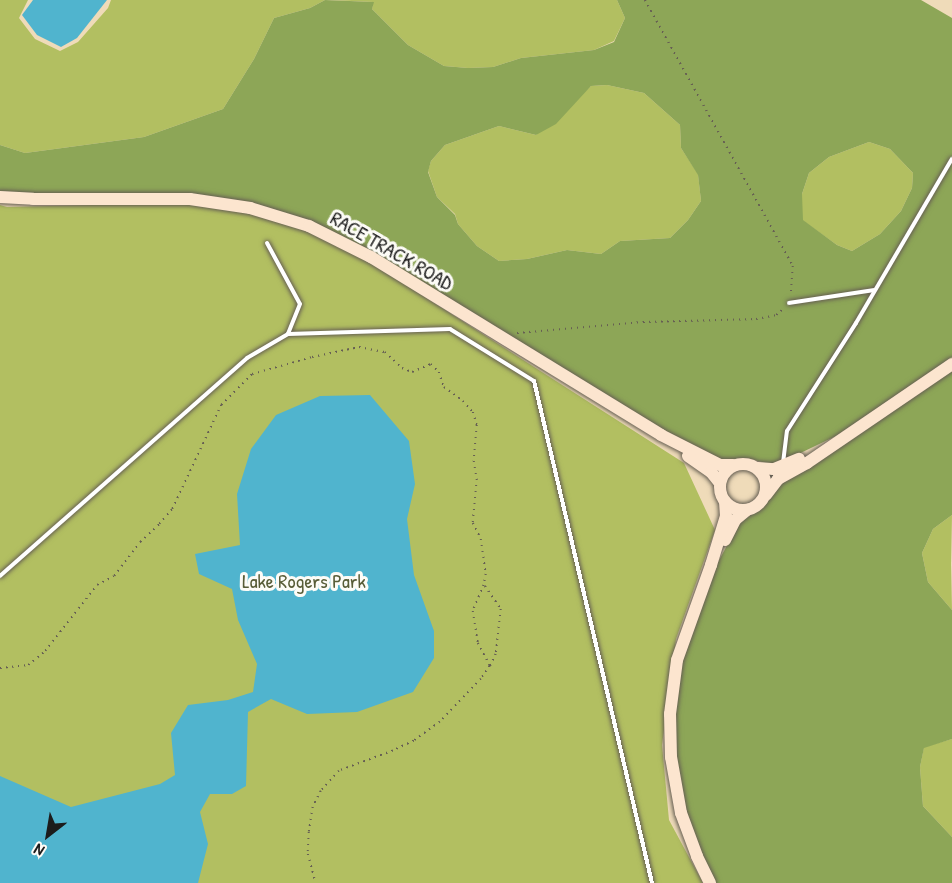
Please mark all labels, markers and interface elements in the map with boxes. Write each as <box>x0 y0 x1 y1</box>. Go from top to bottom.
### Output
street label: RACE TRACK ROAD <box>327 205 457 295</box>
park label: Lake Rogers Park <box>242 568 366 592</box>
north arrow <box>18 805 78 865</box>
text: N <box>29 839 48 862</box>

